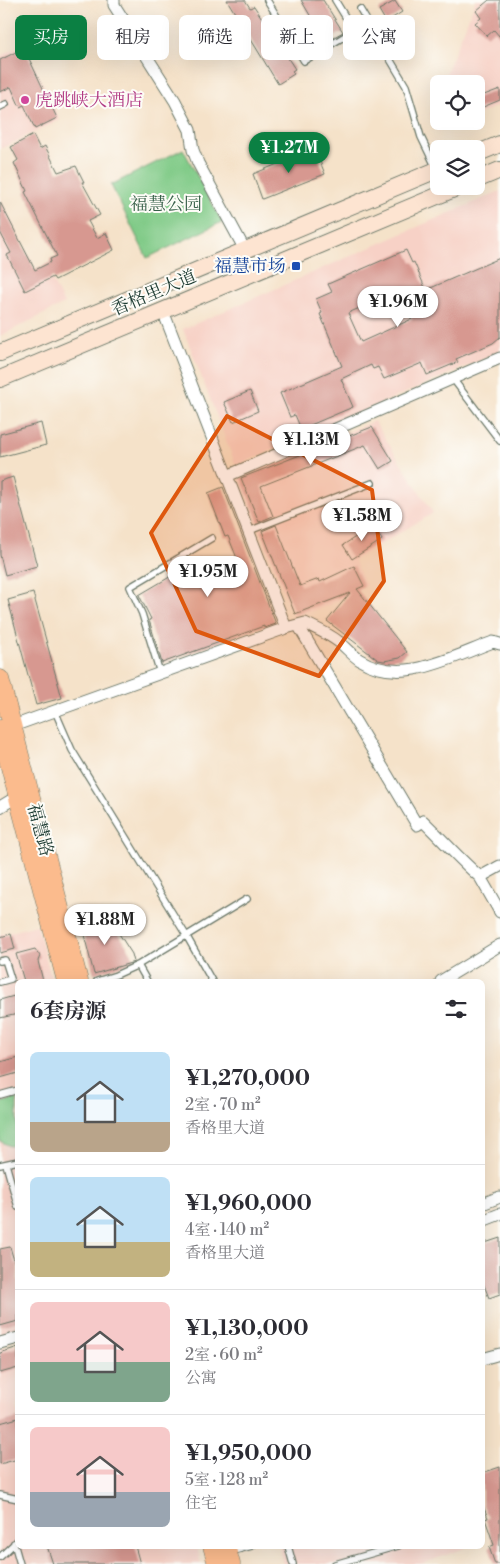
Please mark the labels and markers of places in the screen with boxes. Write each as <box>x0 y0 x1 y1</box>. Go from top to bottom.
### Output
place label: 虎跳峡大酒店 <box>35 89 143 112</box>
marker: 虎跳峡大酒店 <box>19 94 31 106</box>
pin: ¥1.27M <box>248 132 330 174</box>
place label: 福慧市场 <box>214 255 286 278</box>
marker: 福慧市场 <box>290 260 302 272</box>
pin: ¥1.96M <box>357 286 439 328</box>
pin: ¥1.13M <box>270 424 352 466</box>
pin: ¥1.58M <box>321 500 403 542</box>
pin: ¥1.95M <box>167 556 249 598</box>
pin: ¥1.88M <box>64 904 146 946</box>

